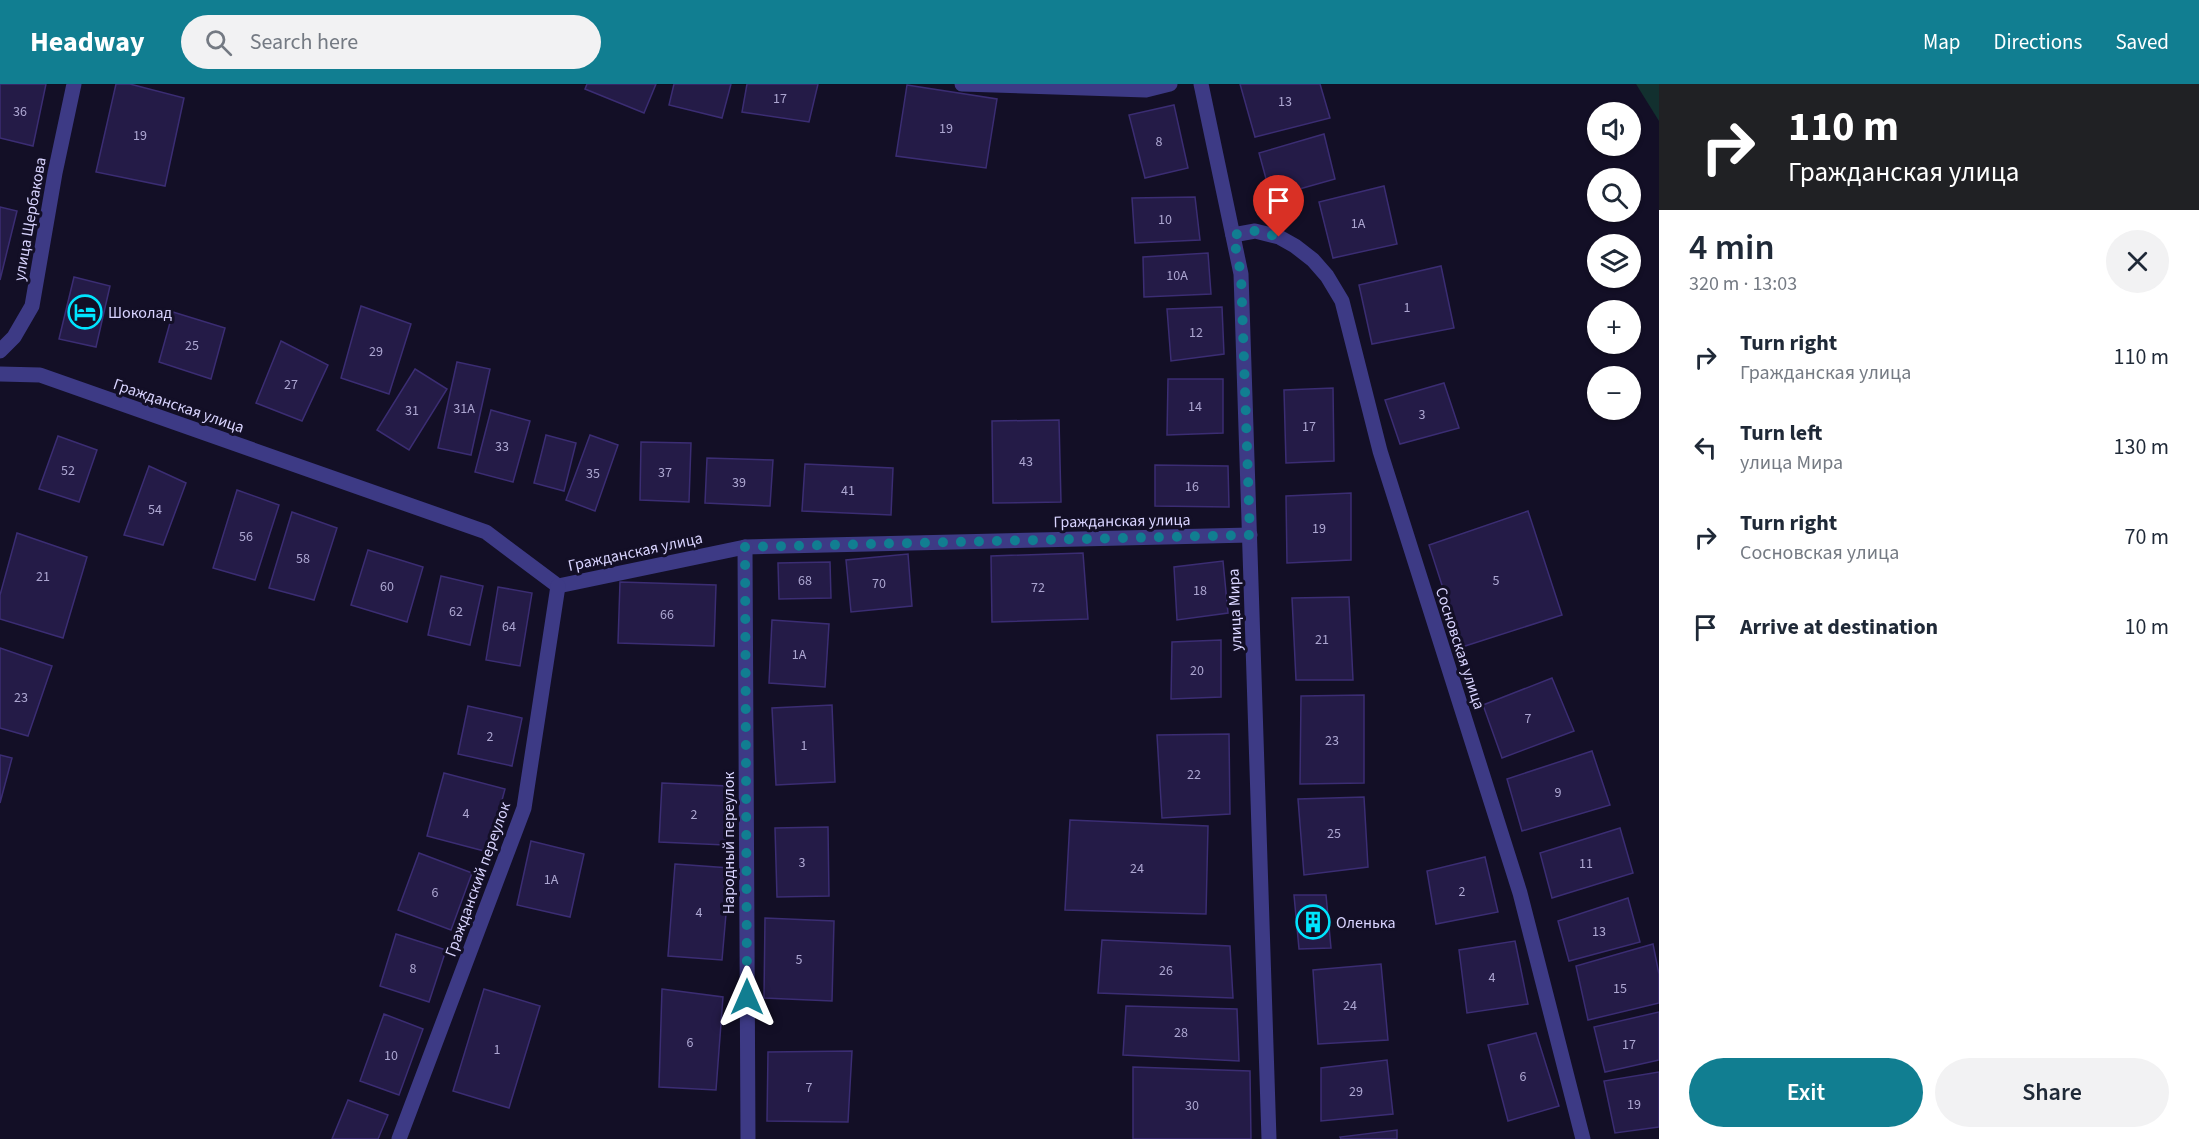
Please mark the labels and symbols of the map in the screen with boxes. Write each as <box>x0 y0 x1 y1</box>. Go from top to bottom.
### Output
house number: 17 <box>773 89 787 109</box>
house number: 13 <box>1278 92 1292 112</box>
house number: 36 <box>13 102 27 122</box>
house number: 19 <box>939 119 953 139</box>
house number: 19 <box>133 126 147 146</box>
house number: 8 <box>1156 132 1163 152</box>
street label: улица Щербакова <box>8 156 52 283</box>
pin <box>1253 175 1304 237</box>
house number: 10 <box>1158 210 1172 230</box>
house number: 1А <box>1351 214 1366 234</box>
house number: 10А <box>1166 266 1188 286</box>
hotel icon: Шоколад <box>67 294 103 330</box>
house number: 1 <box>1404 298 1411 318</box>
place label: Шоколад <box>108 302 173 324</box>
house number: 12 <box>1189 323 1203 343</box>
house number: 25 <box>185 336 199 356</box>
house number: 29 <box>369 342 383 362</box>
street label: Гражданская улица <box>110 373 247 439</box>
house number: 27 <box>284 375 298 395</box>
house number: 14 <box>1188 397 1202 417</box>
house number: 31А <box>453 399 475 419</box>
house number: 31 <box>405 401 419 421</box>
house number: 3 <box>1419 405 1426 425</box>
house number: 17 <box>1302 417 1316 437</box>
house number: 33 <box>495 437 509 457</box>
house number: 43 <box>1019 452 1033 472</box>
house number: 52 <box>61 461 75 481</box>
house number: 37 <box>658 463 672 483</box>
house number: 35 <box>586 464 600 484</box>
house number: 39 <box>732 473 746 493</box>
house number: 16 <box>1185 477 1199 497</box>
house number: 41 <box>841 481 855 501</box>
house number: 54 <box>148 500 162 520</box>
street label: Гражданская улица <box>1053 509 1191 533</box>
house number: 19 <box>1312 519 1326 539</box>
house number: 56 <box>239 527 253 547</box>
street label: Гражданская улица <box>566 527 705 577</box>
house number: 58 <box>296 549 310 569</box>
house number: 21 <box>36 567 50 587</box>
street label: улица Мира <box>1223 568 1247 652</box>
house number: 68 <box>798 571 812 591</box>
house number: 5 <box>1493 571 1500 591</box>
house number: 70 <box>872 574 886 594</box>
house number: 60 <box>380 577 394 597</box>
house number: 72 <box>1031 578 1045 598</box>
house number: 18 <box>1193 581 1207 601</box>
street label: Сосновская улица <box>1430 584 1490 712</box>
house number: 62 <box>449 602 463 622</box>
house number: 66 <box>660 605 674 625</box>
house number: 64 <box>502 617 516 637</box>
house number: 21 <box>1315 630 1329 650</box>
house number: 1А <box>792 645 807 665</box>
house number: 20 <box>1190 661 1204 681</box>
house number: 23 <box>14 688 28 708</box>
house number: 7 <box>1525 709 1532 729</box>
house number: 2 <box>487 727 494 747</box>
house number: 23 <box>1325 731 1339 751</box>
house number: 1 <box>801 736 808 756</box>
house number: 22 <box>1187 765 1201 785</box>
street label: Народный переулок <box>718 772 740 914</box>
house number: 9 <box>1555 783 1562 803</box>
street label: Гражданский переулок <box>440 799 516 960</box>
house number: 4 <box>463 804 470 824</box>
house number: 2 <box>691 805 698 825</box>
house number: 25 <box>1327 824 1341 844</box>
house number: 3 <box>799 853 806 873</box>
house number: 11 <box>1579 854 1593 874</box>
house number: 24 <box>1130 859 1144 879</box>
house number: 1А <box>544 870 559 890</box>
house number: 2 <box>1459 882 1466 902</box>
house number: 6 <box>432 883 439 903</box>
house number: 4 <box>696 903 703 923</box>
building icon: Оленька <box>1295 904 1331 940</box>
place label: Оленька <box>1336 912 1396 934</box>
house number: 13 <box>1592 922 1606 942</box>
house number: 5 <box>796 950 803 970</box>
house number: 8 <box>410 959 417 979</box>
house number: 26 <box>1159 961 1173 981</box>
position arrow <box>715 965 779 1029</box>
house number: 4 <box>1489 968 1496 988</box>
house number: 15 <box>1613 979 1627 999</box>
house number: 24 <box>1343 996 1357 1016</box>
house number: 28 <box>1174 1023 1188 1043</box>
house number: 6 <box>687 1033 694 1053</box>
house number: 17 <box>1622 1035 1636 1055</box>
house number: 1 <box>494 1040 501 1060</box>
house number: 10 <box>384 1046 398 1066</box>
house number: 6 <box>1520 1067 1527 1087</box>
house number: 7 <box>806 1078 813 1098</box>
house number: 29 <box>1349 1082 1363 1102</box>
house number: 19 <box>1627 1095 1641 1115</box>
house number: 30 <box>1185 1096 1199 1116</box>

